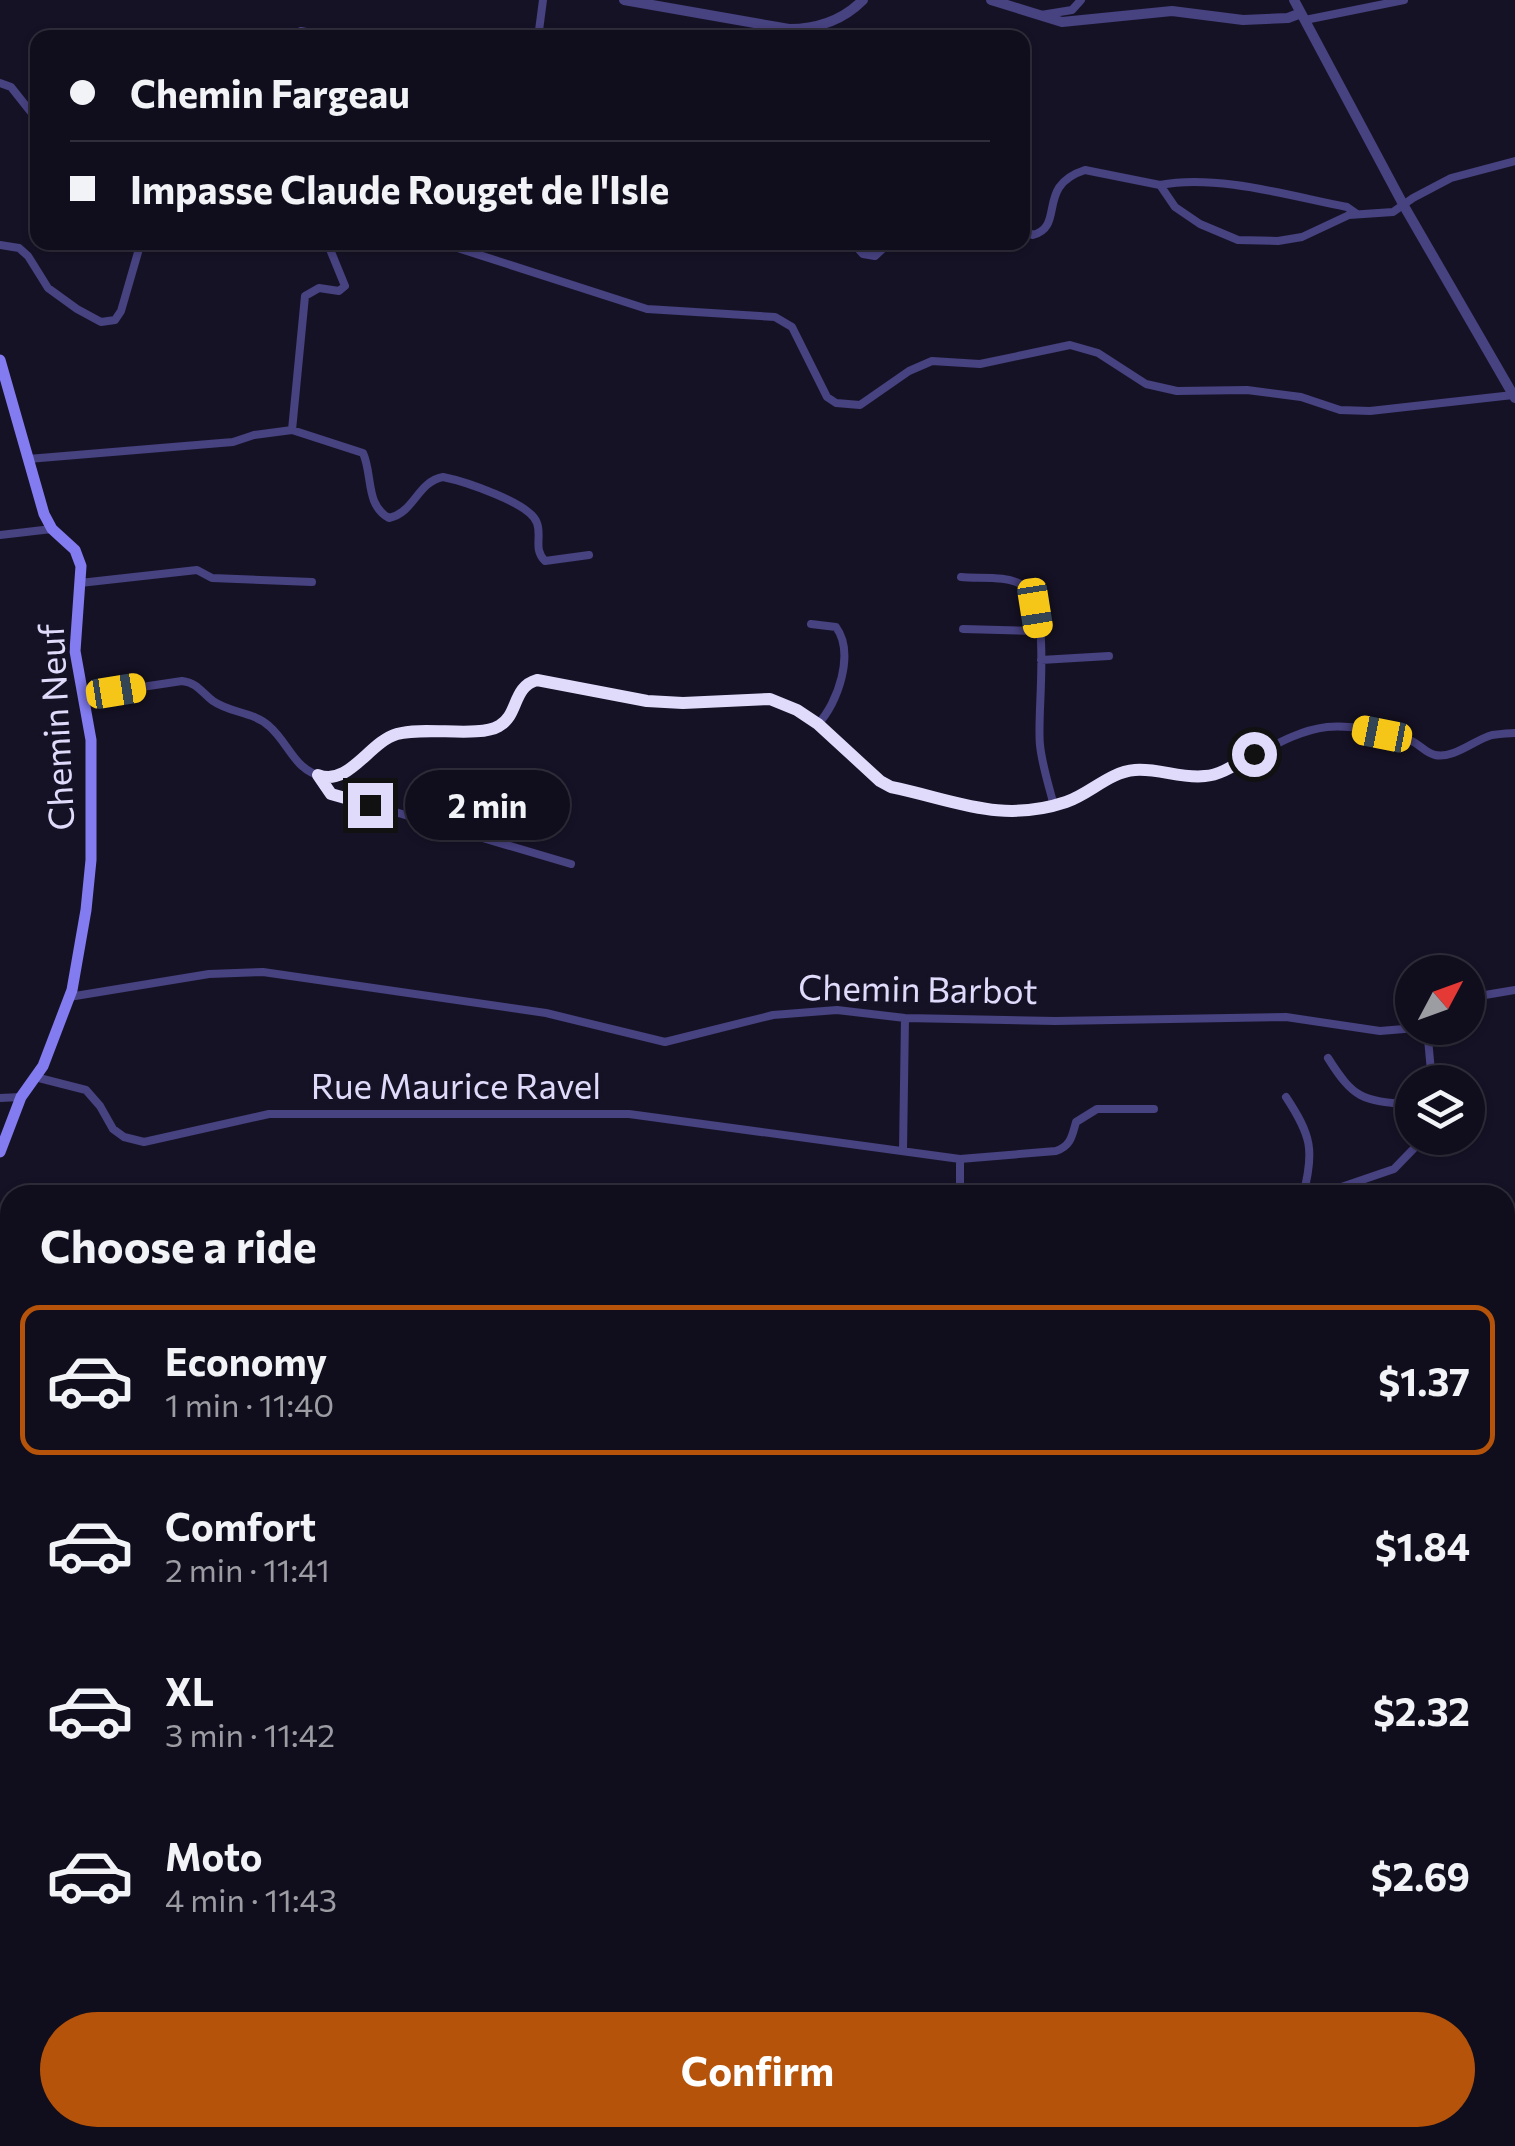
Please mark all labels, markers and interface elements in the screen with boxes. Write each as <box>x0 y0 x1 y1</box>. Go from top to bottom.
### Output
text: Chemin Fargeau <box>130 69 410 116</box>
text: Impasse Claude Rouget de l'Isle <box>130 165 669 212</box>
car <box>1015 576 1055 640</box>
street label: Chemin Neuf <box>28 622 81 832</box>
car <box>84 671 148 711</box>
car <box>1350 714 1414 754</box>
route start <box>1232 732 1277 777</box>
callout: 2 min <box>405 770 570 840</box>
route end <box>348 783 393 828</box>
text: 2 min <box>448 785 527 825</box>
north arrow <box>1395 955 1485 1045</box>
map controls <box>1395 955 1485 1155</box>
street label: Chemin Barbot <box>798 964 1038 1011</box>
street label: Rue Maurice Ravel <box>311 1063 601 1106</box>
button: layers <box>1395 1065 1485 1155</box>
text: Choose a ride <box>40 1217 317 1272</box>
icon: car <box>45 1335 135 1425</box>
text: Economy <box>165 1337 327 1384</box>
text: $1.37 <box>1378 1357 1470 1404</box>
text: 1 min · 11:40 <box>165 1384 334 1424</box>
icon: car <box>45 1500 135 1590</box>
text: Comfort <box>165 1502 316 1549</box>
text: $1.84 <box>1375 1522 1470 1569</box>
text: 2 min · 11:41 <box>165 1549 330 1589</box>
icon: car <box>45 1665 135 1755</box>
text: XL <box>165 1667 214 1714</box>
text: $2.32 <box>1373 1687 1470 1734</box>
text: 3 min · 11:42 <box>165 1714 335 1754</box>
icon: car <box>45 1830 135 1920</box>
text: Moto <box>165 1832 263 1879</box>
text: $2.69 <box>1371 1852 1470 1899</box>
text: 4 min · 11:43 <box>165 1879 337 1919</box>
button: Confirm <box>40 2012 1475 2127</box>

